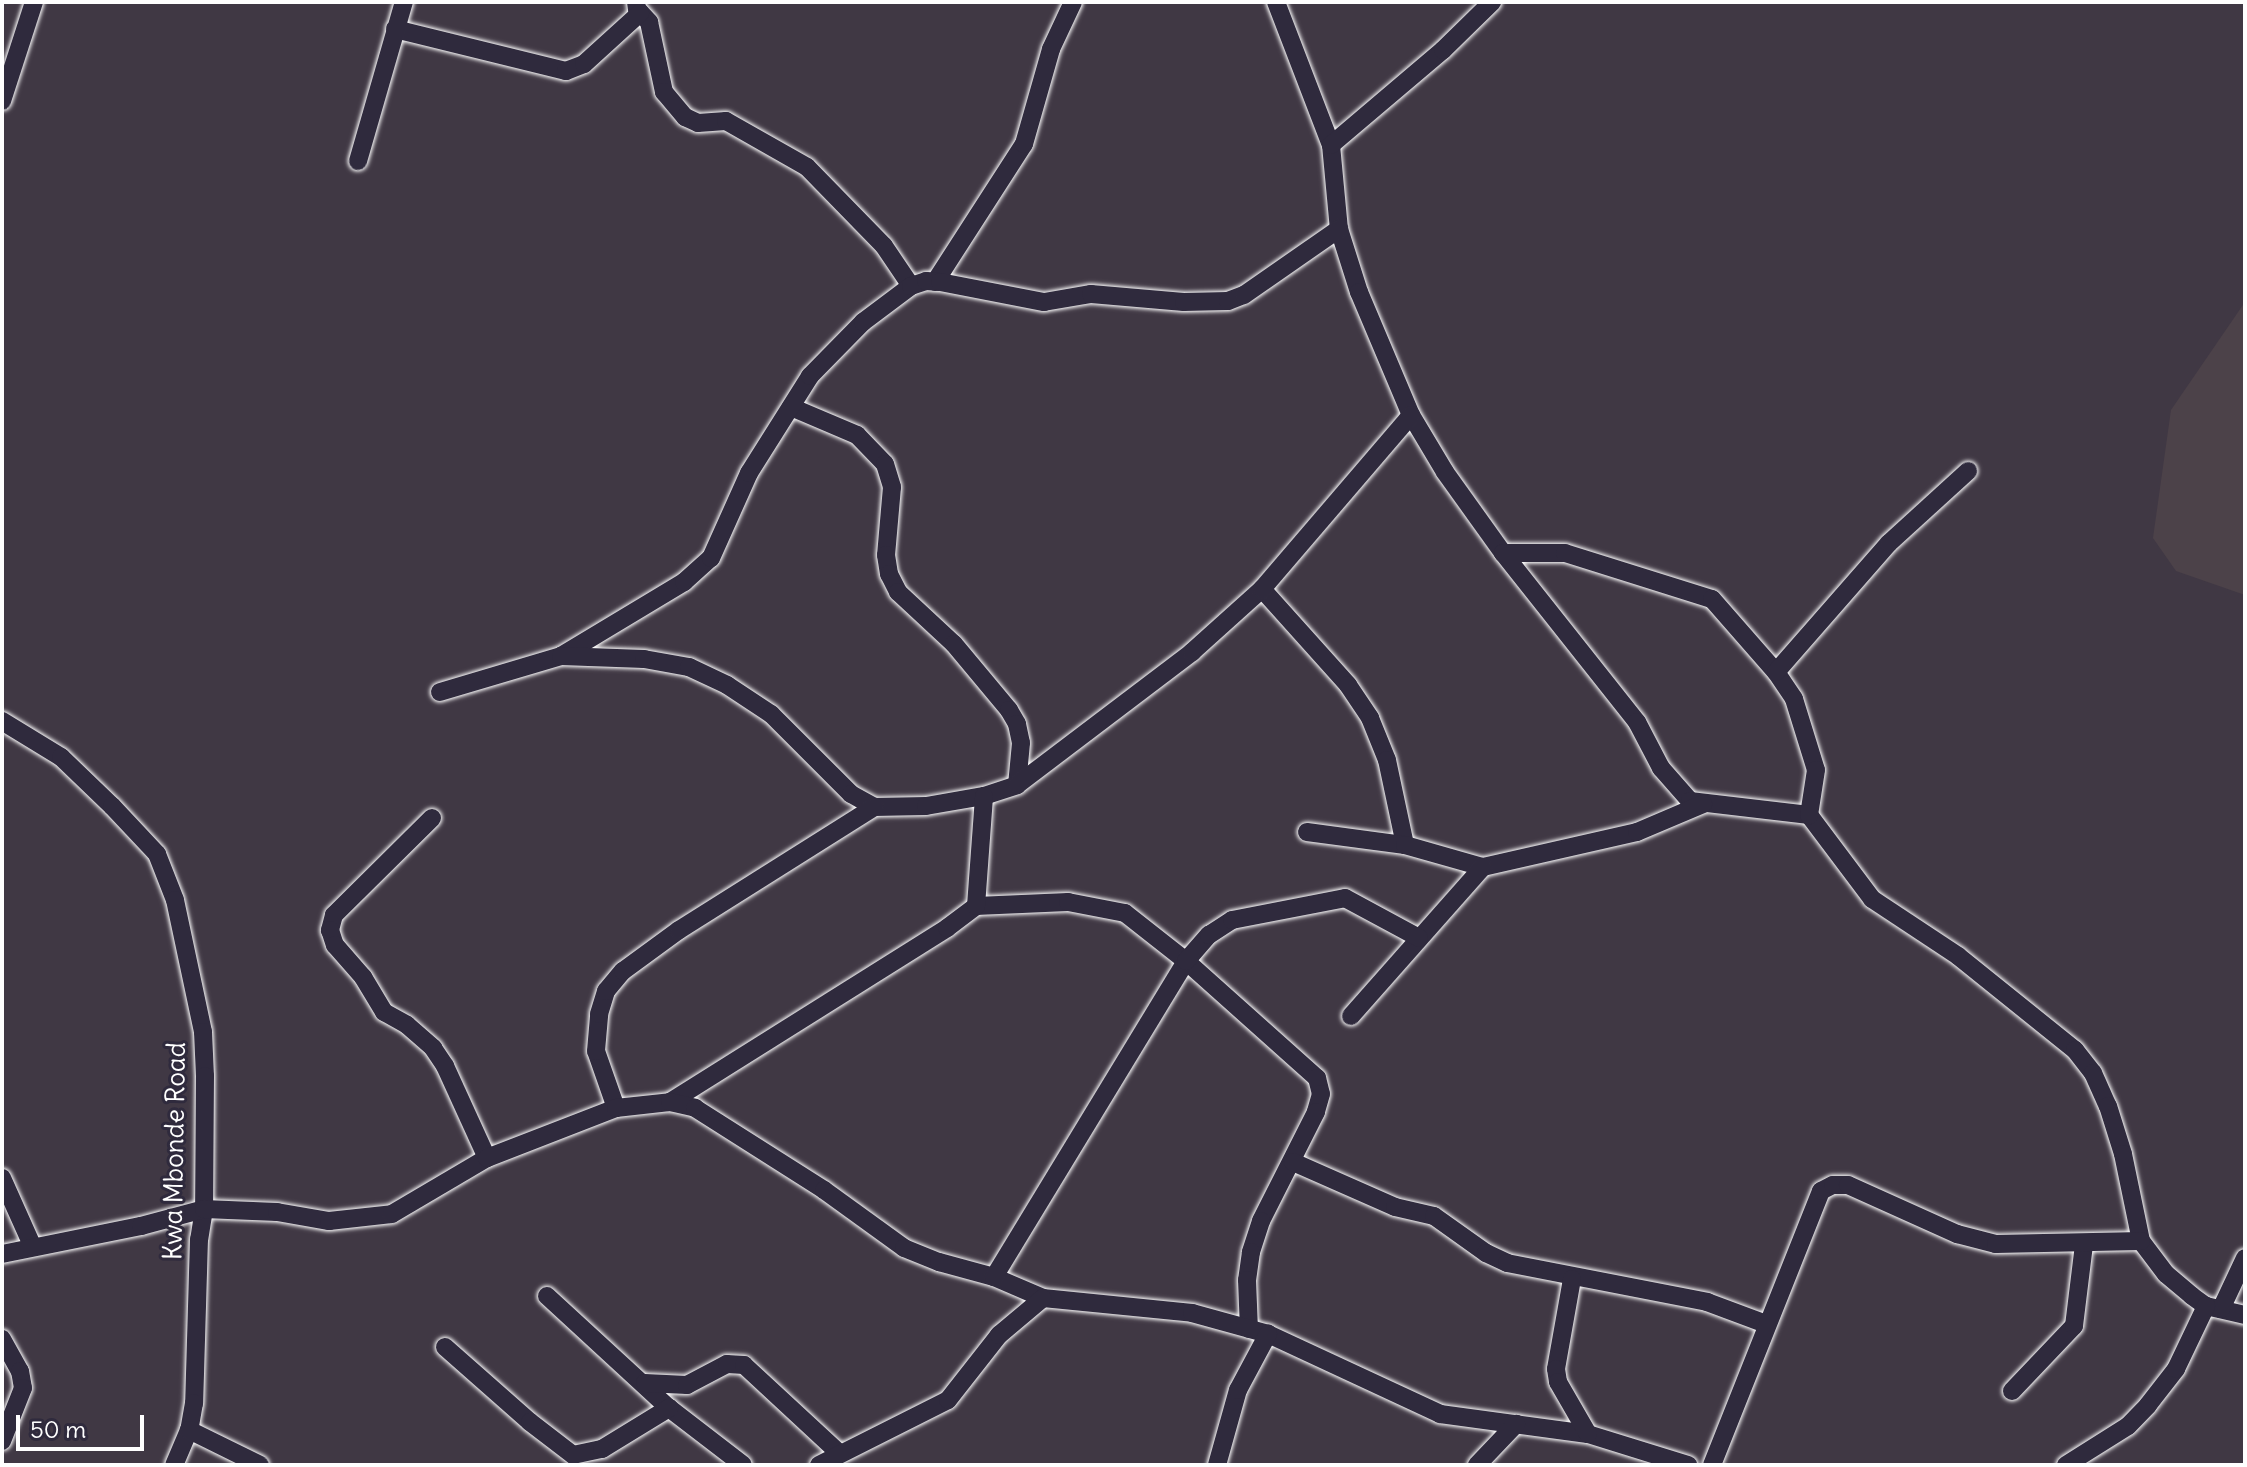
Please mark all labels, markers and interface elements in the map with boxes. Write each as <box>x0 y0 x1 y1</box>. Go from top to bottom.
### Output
street label: Kwa Mbonde Road <box>156 1042 192 1260</box>
scale bar <box>20 1399 148 1449</box>
text: 50 m <box>30 1414 86 1444</box>

